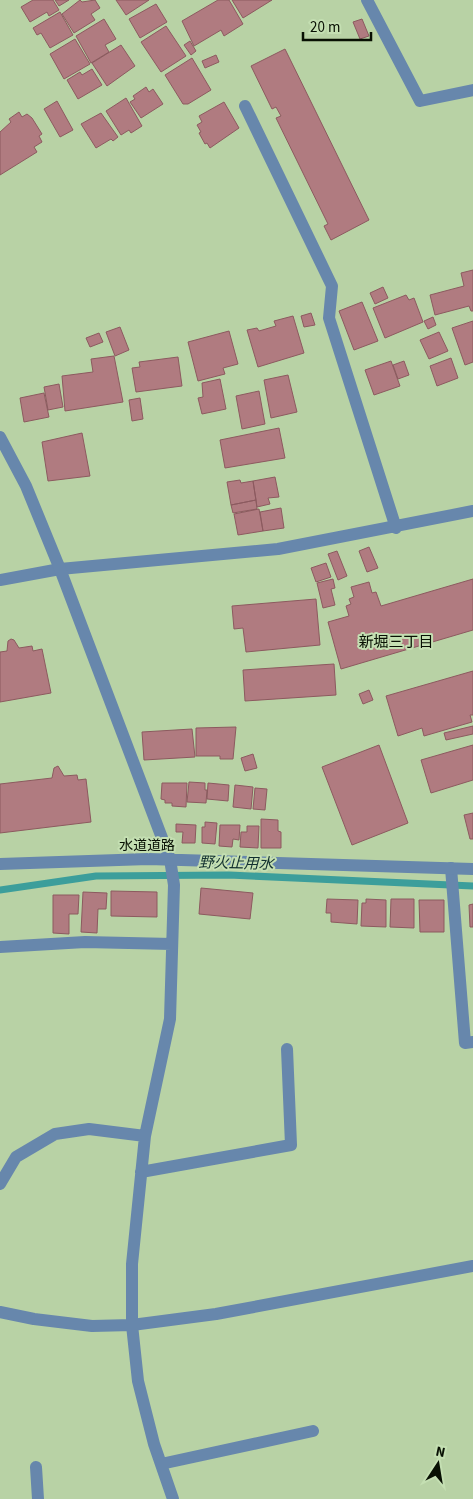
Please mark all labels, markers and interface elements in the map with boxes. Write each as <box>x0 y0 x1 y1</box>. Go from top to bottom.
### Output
scale bar <box>303 10 370 42</box>
text: 20 m <box>310 17 340 38</box>
district label: 新堀三丁目 <box>358 632 434 653</box>
street label: 水道道路 <box>119 836 175 856</box>
water label: 野火止用水 <box>198 852 276 875</box>
north arrow <box>413 1439 463 1489</box>
text: N <box>434 1442 447 1463</box>

